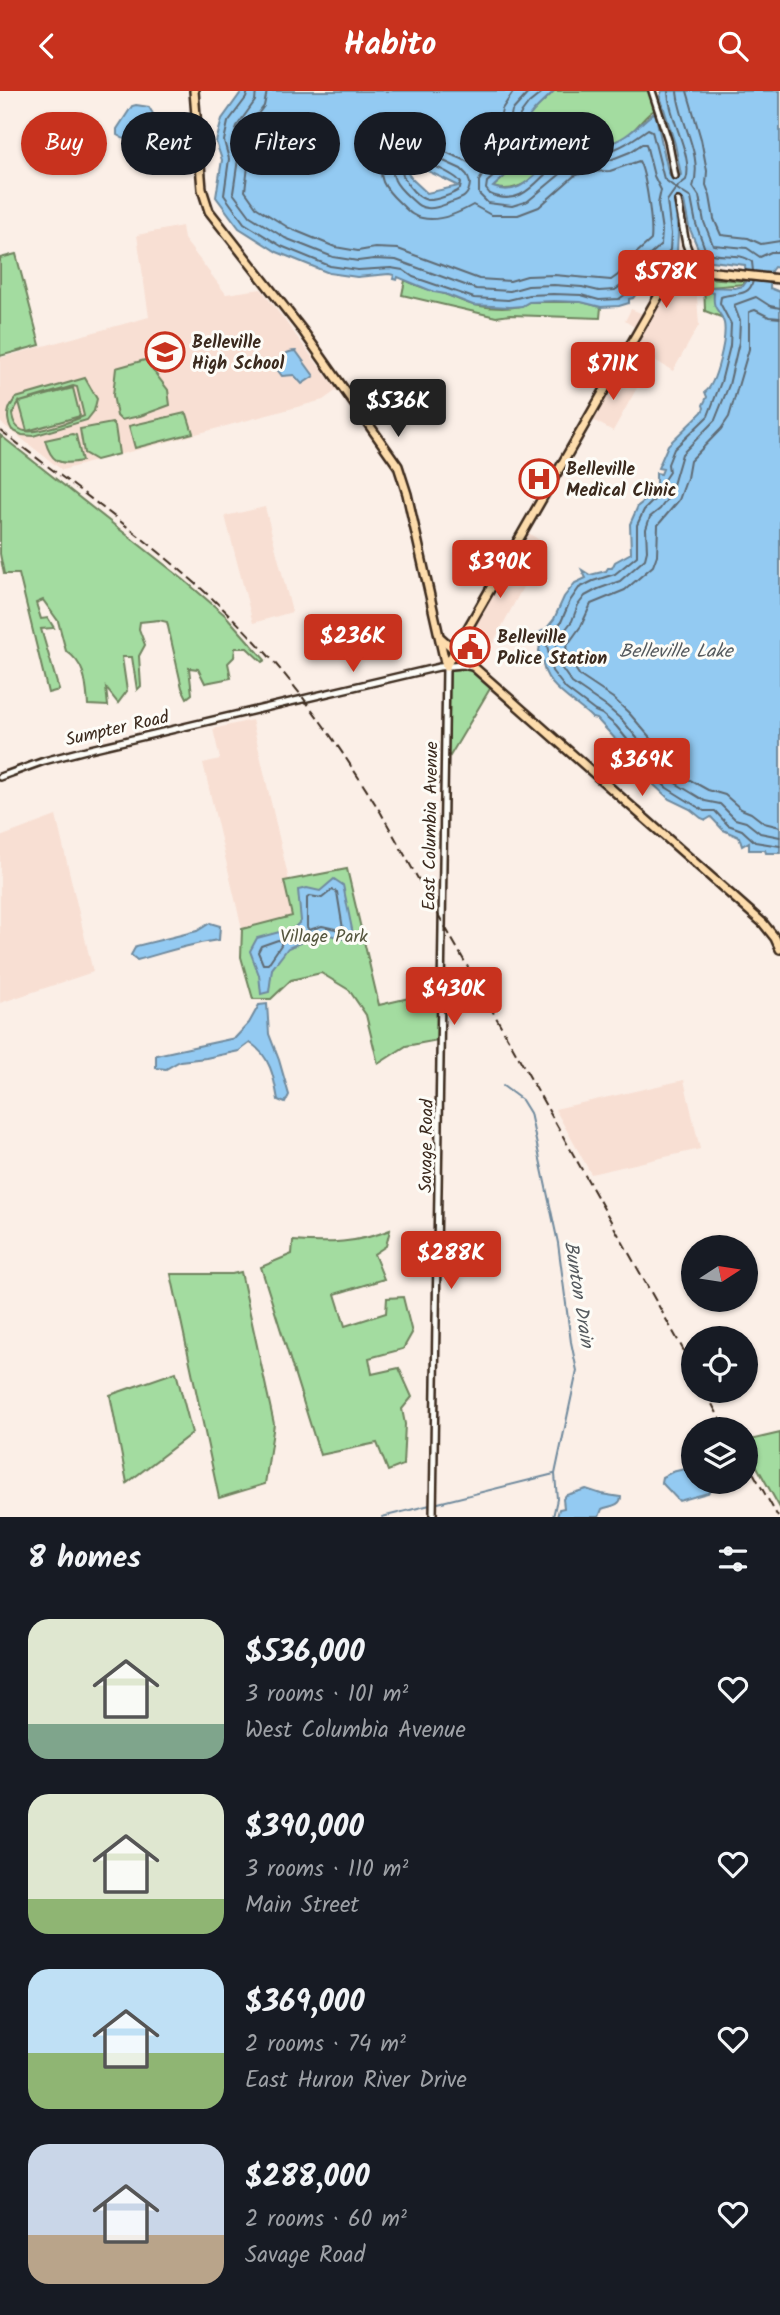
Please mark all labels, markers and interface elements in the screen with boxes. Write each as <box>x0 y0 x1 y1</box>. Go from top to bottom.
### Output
text: Habito <box>344 20 436 71</box>
icon: back <box>28 27 66 65</box>
icon: search <box>714 27 752 65</box>
chip: Buy <box>21 112 107 175</box>
chip: Rent <box>121 112 216 175</box>
chip: Filters <box>230 112 340 175</box>
chip: New <box>354 112 446 175</box>
chip: Apartment <box>460 112 614 175</box>
pin: $578K <box>617 251 715 310</box>
text: $578K <box>634 255 698 291</box>
place label: Belleville High School <box>192 329 284 379</box>
school or university icon: Belleville High School <box>144 331 186 373</box>
pin: $711K <box>564 343 662 402</box>
text: $711K <box>587 347 639 383</box>
pin: $536K <box>349 379 447 439</box>
text: $536K <box>366 384 430 420</box>
place label: Belleville Medical Clinic <box>566 456 677 506</box>
hospital icon: Belleville Medical Clinic <box>518 458 560 500</box>
pin: $390K <box>451 540 549 600</box>
text: $390K <box>468 545 532 581</box>
pin: $236K <box>304 615 402 674</box>
text: $236K <box>320 619 386 655</box>
place label: Belleville Police Station <box>497 624 607 674</box>
public building icon: Belleville Police Station <box>449 626 491 668</box>
water label: Belleville Lake <box>619 637 735 667</box>
street label: Sumpter Road <box>63 703 173 755</box>
pin: $369K <box>593 739 691 798</box>
street label: East Columbia Avenue <box>416 741 447 911</box>
text: $369K <box>610 743 674 779</box>
park label: Village Park <box>280 923 368 952</box>
pin: $430K <box>405 967 503 1027</box>
text: $430K <box>422 972 486 1008</box>
street label: Savage Road <box>412 1098 443 1193</box>
pin: $288K <box>402 1231 500 1291</box>
north arrow <box>681 1235 758 1313</box>
map controls <box>681 1235 758 1494</box>
text: $288K <box>417 1236 485 1272</box>
water label: Bunton Drain <box>555 1239 602 1351</box>
button: locate <box>681 1326 758 1403</box>
button: layers <box>681 1417 758 1494</box>
text: 8 homes <box>28 1535 141 1583</box>
icon: filters <box>714 1540 752 1578</box>
text: $536,000 <box>245 1629 365 1677</box>
icon: home <box>84 1647 168 1731</box>
icon: heart <box>714 1670 752 1708</box>
text: 3 rooms · 101 m² <box>245 1677 408 1713</box>
text: West Columbia Avenue <box>245 1713 466 1749</box>
text: $390,000 <box>245 1804 364 1852</box>
icon: home <box>84 1822 168 1906</box>
icon: heart <box>714 1845 752 1883</box>
text: 3 rooms · 110 m² <box>245 1852 408 1888</box>
text: Main Street <box>245 1888 359 1924</box>
text: $369,000 <box>245 1979 365 2027</box>
icon: home <box>84 1997 168 2081</box>
icon: heart <box>714 2020 752 2058</box>
text: 2 rooms · 74 m² <box>245 2027 406 2063</box>
text: East Huron River Drive <box>245 2063 467 2099</box>
text: $288,000 <box>245 2154 370 2202</box>
icon: home <box>84 2172 168 2256</box>
icon: heart <box>714 2195 752 2233</box>
text: 2 rooms · 60 m² <box>245 2202 407 2238</box>
text: Savage Road <box>245 2238 365 2274</box>

